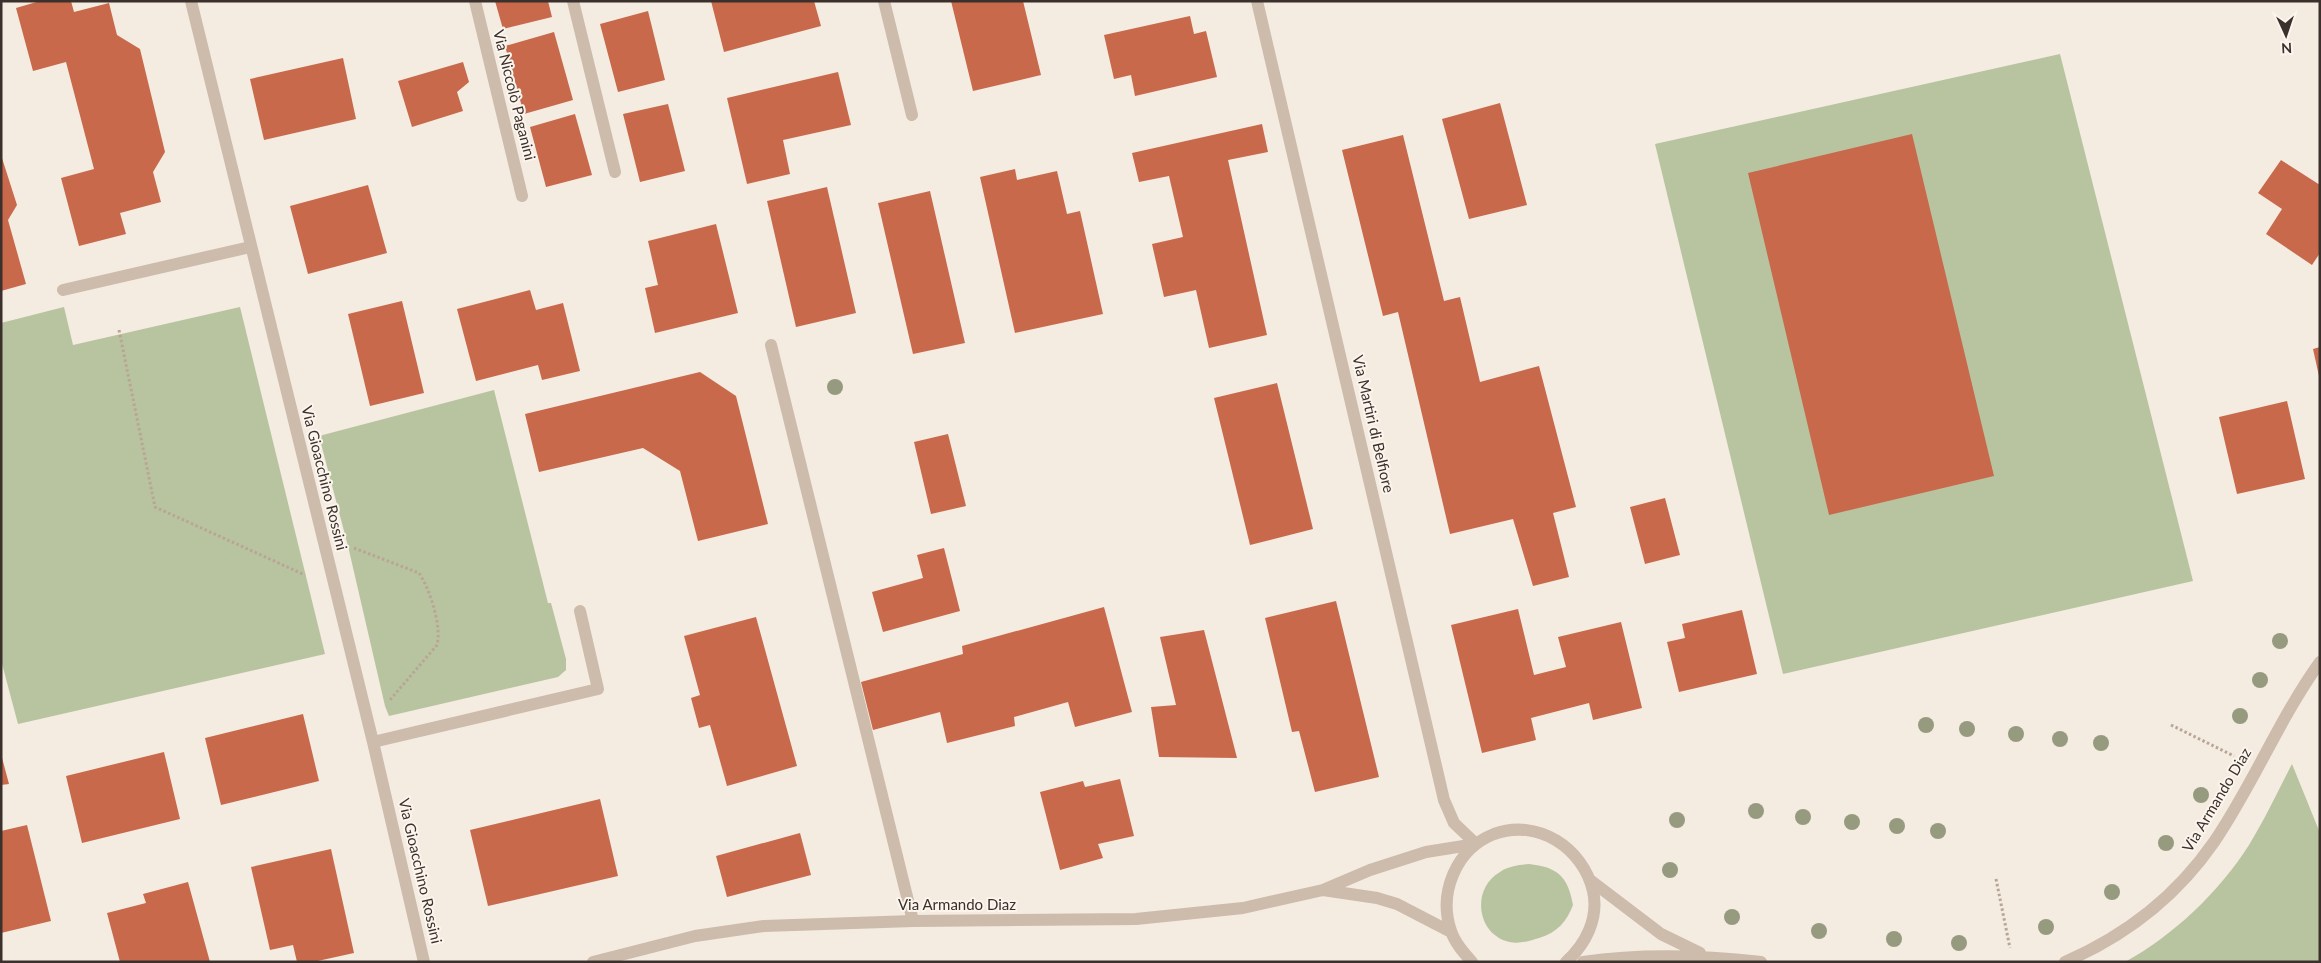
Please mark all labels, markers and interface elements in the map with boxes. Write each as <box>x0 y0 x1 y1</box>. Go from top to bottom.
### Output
north arrow <box>2261 10 2311 60</box>
street label: Via Niccolò Paganini <box>490 28 540 162</box>
text: N <box>2281 40 2293 57</box>
street label: Via Martiri di Belfiore <box>1349 353 1399 494</box>
street label: Via Gioacchino Rossini <box>298 404 352 552</box>
street label: Via Armando Diaz <box>2178 744 2254 855</box>
street label: Via Gioacchino Rossini <box>396 796 446 945</box>
street label: Via Armando Diaz <box>898 895 1016 913</box>

